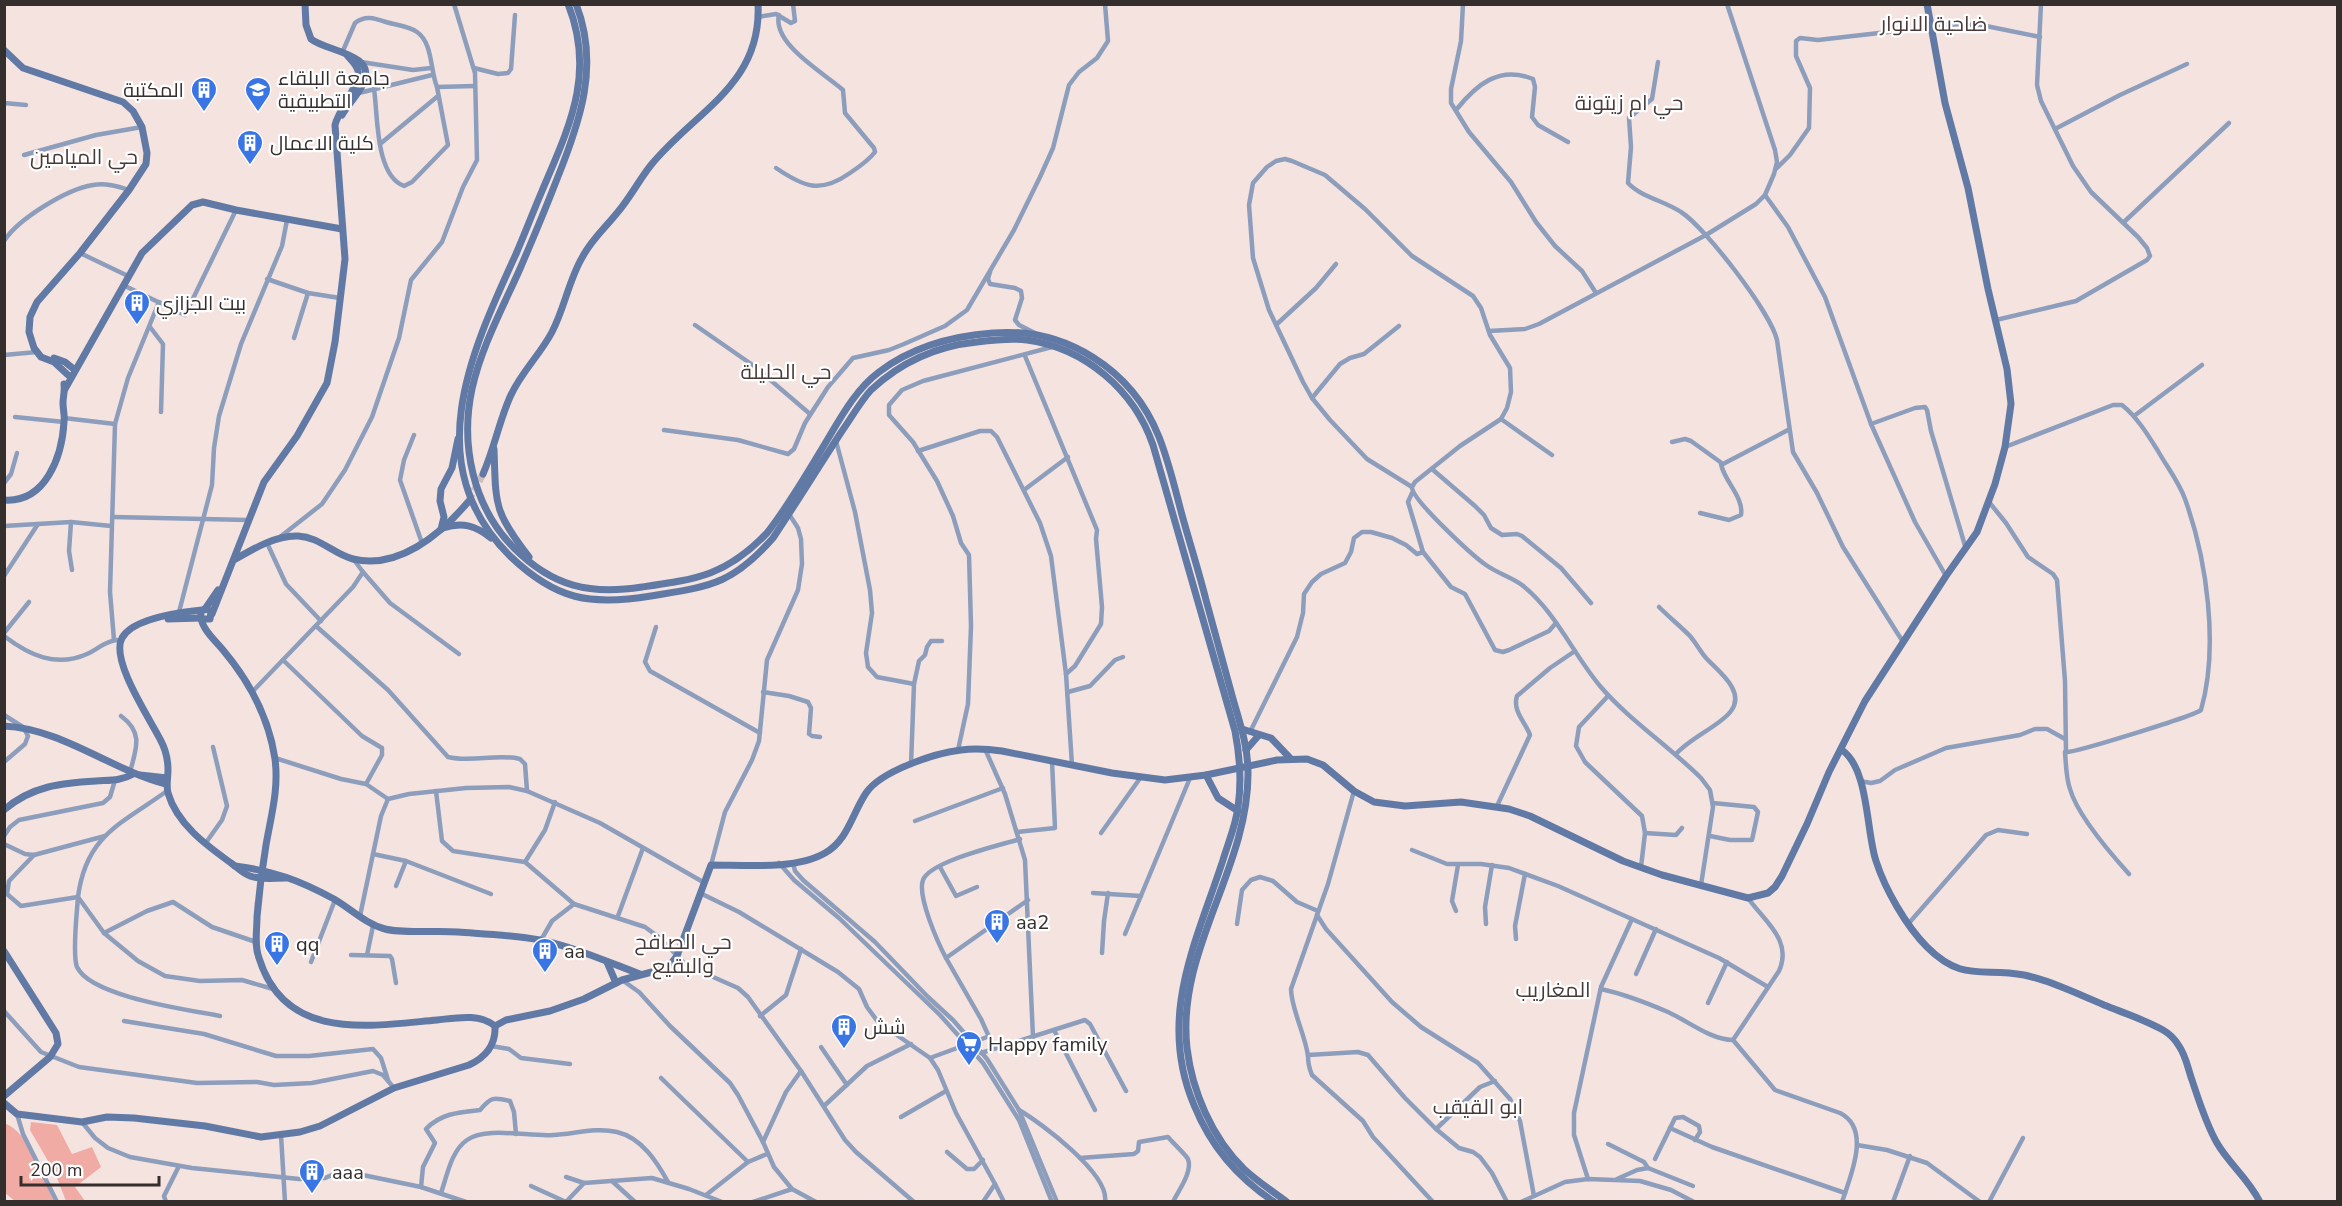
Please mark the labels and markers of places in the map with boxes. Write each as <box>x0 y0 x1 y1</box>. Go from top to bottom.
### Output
place label: جامعة البلقاء التطبيقية <box>278 65 390 115</box>
building icon: المكتبة <box>189 75 219 113</box>
school or university icon: جامعة البلقاء التطبيقية <box>243 75 273 113</box>
place label: المكتبة <box>123 77 184 104</box>
building icon: كلية الاعمال <box>235 128 265 166</box>
place label: كلية الاعمال <box>270 130 374 157</box>
building icon: بيت الجزازي <box>122 288 152 326</box>
place label: بيت الجزازي <box>156 290 246 319</box>
building icon: aa2 <box>982 907 1012 945</box>
place label: aa2 <box>1016 909 1049 936</box>
building icon: qq <box>262 929 292 967</box>
place label: qq <box>296 931 319 958</box>
building icon: aa <box>530 936 560 974</box>
place label: aa <box>564 938 585 965</box>
building icon: شش <box>829 1012 859 1050</box>
place label: شش <box>864 1014 905 1041</box>
supermarket icon: Happy family <box>954 1029 984 1067</box>
place label: Happy family <box>988 1031 1108 1058</box>
building icon: aaa <box>297 1157 327 1195</box>
place label: aaa <box>332 1159 364 1186</box>

